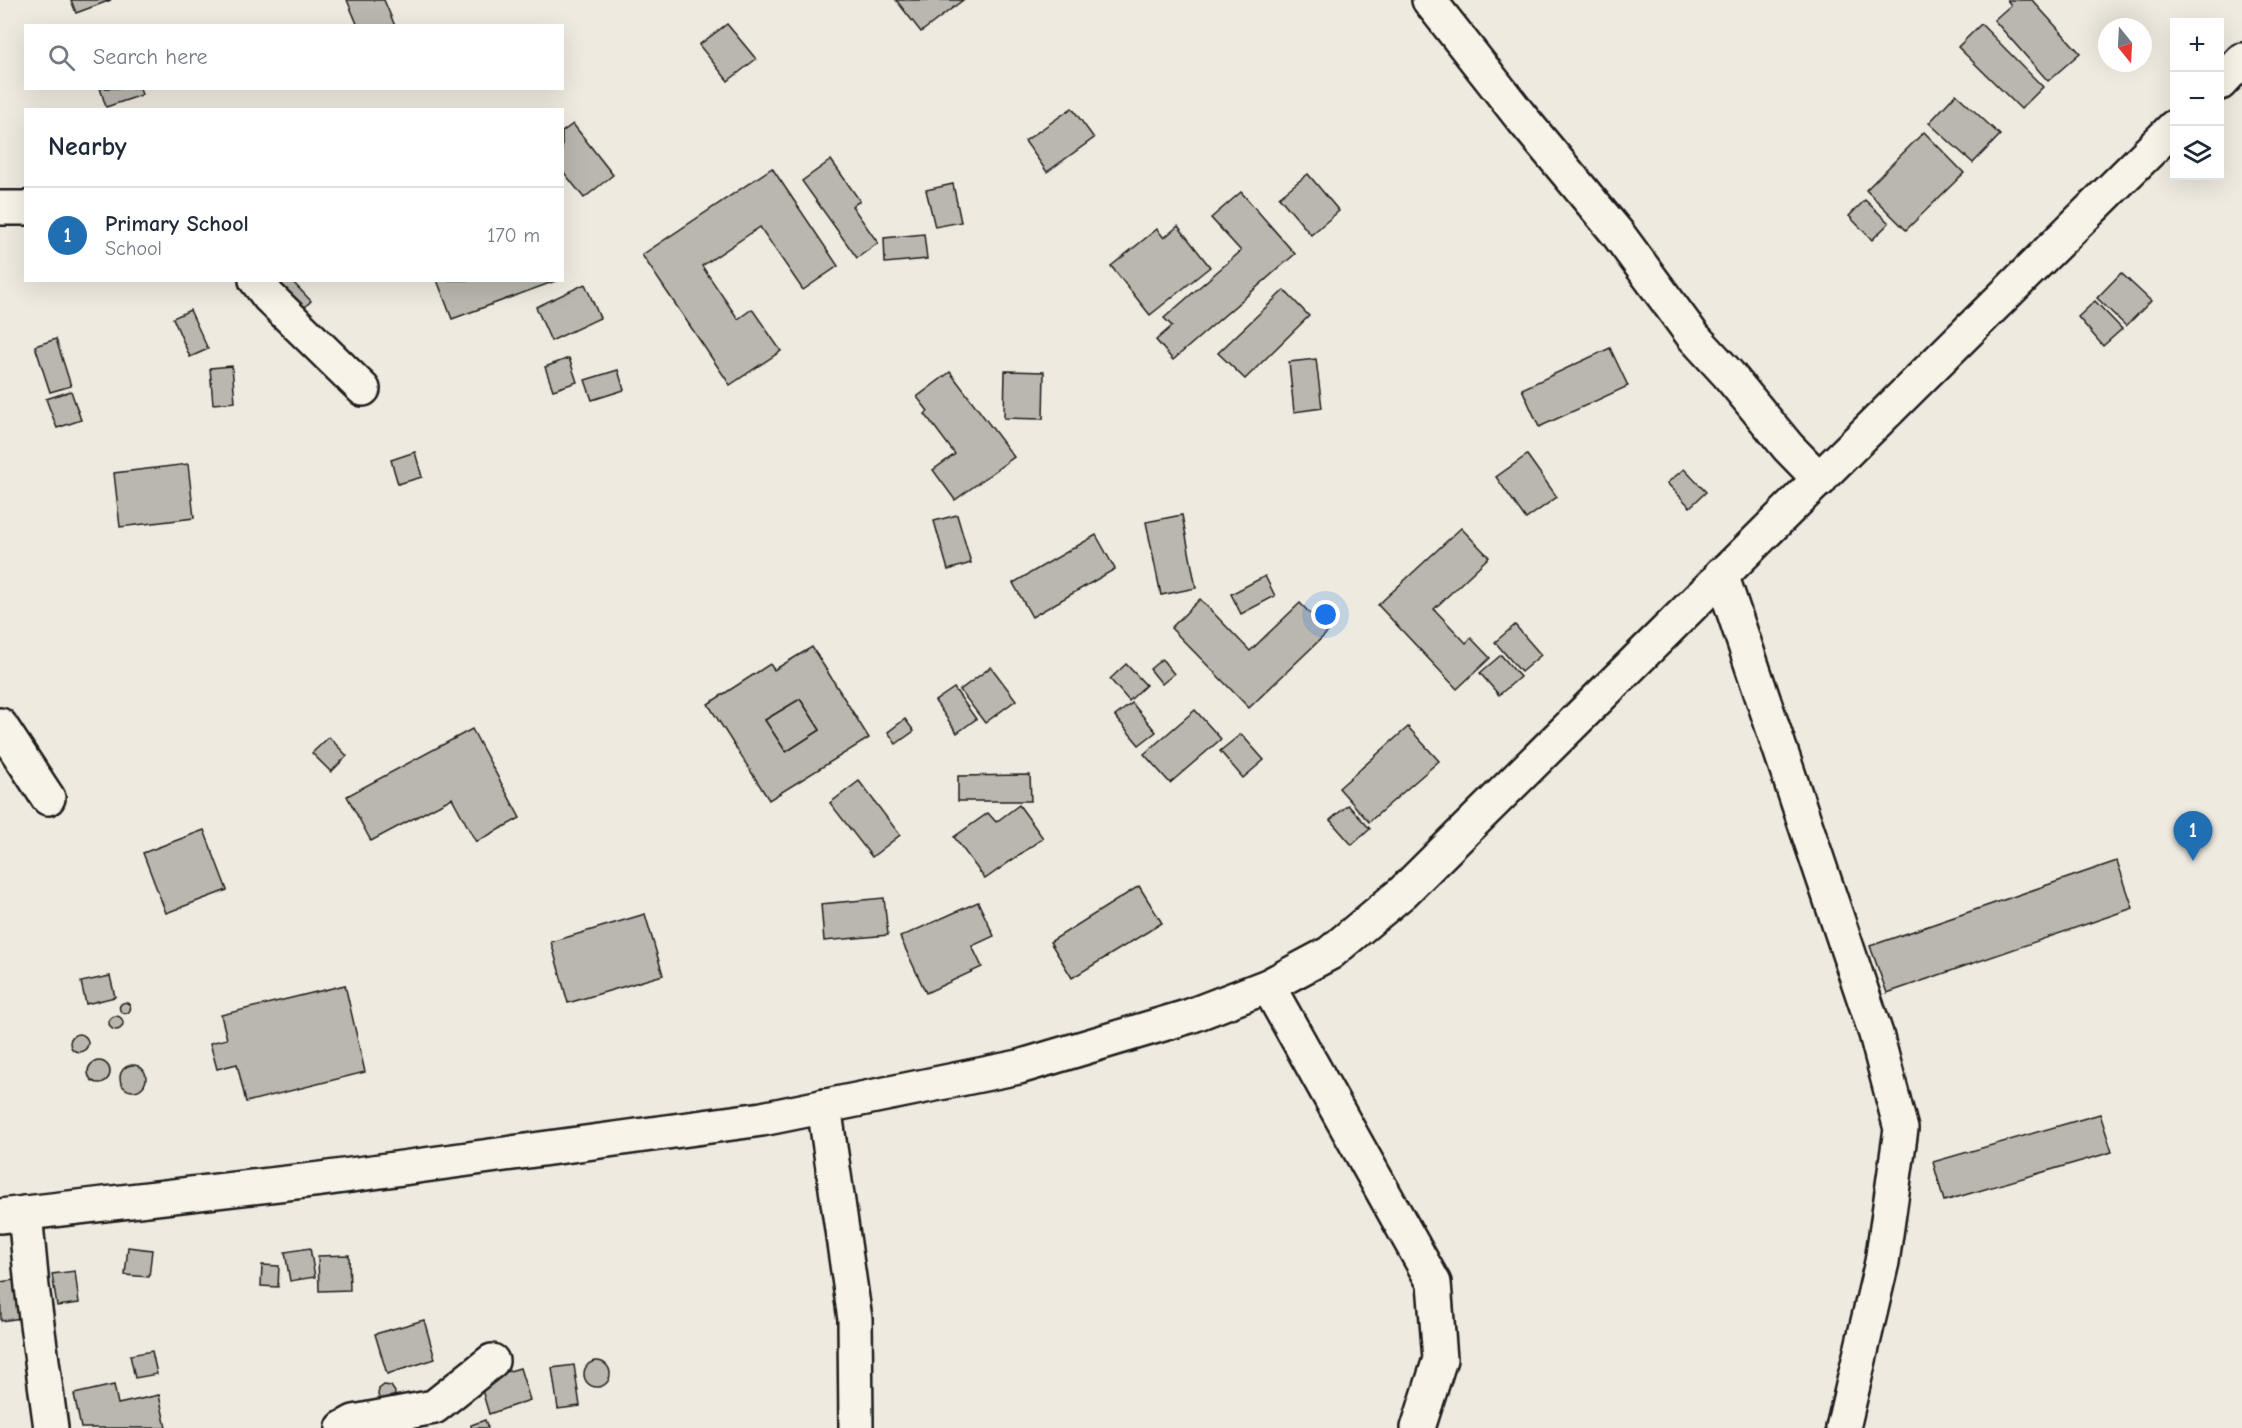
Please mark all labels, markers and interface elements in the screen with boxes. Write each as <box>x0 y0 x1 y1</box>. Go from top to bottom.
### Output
north arrow <box>2098 18 2152 72</box>
map controls <box>2170 18 2224 180</box>
button: + <box>2170 18 2224 72</box>
search box <box>24 24 564 90</box>
icon: search <box>45 41 78 74</box>
text: Search here <box>93 44 208 70</box>
button: − <box>2170 72 2224 126</box>
button: layers <box>2170 126 2224 180</box>
text: Nearby <box>48 132 127 162</box>
text: Primary School <box>105 211 249 237</box>
text: 1 <box>64 224 71 247</box>
text: 170 m <box>487 224 540 247</box>
text: School <box>105 237 162 260</box>
your location <box>1311 600 1340 629</box>
pin: 1 <box>2174 812 2212 861</box>

